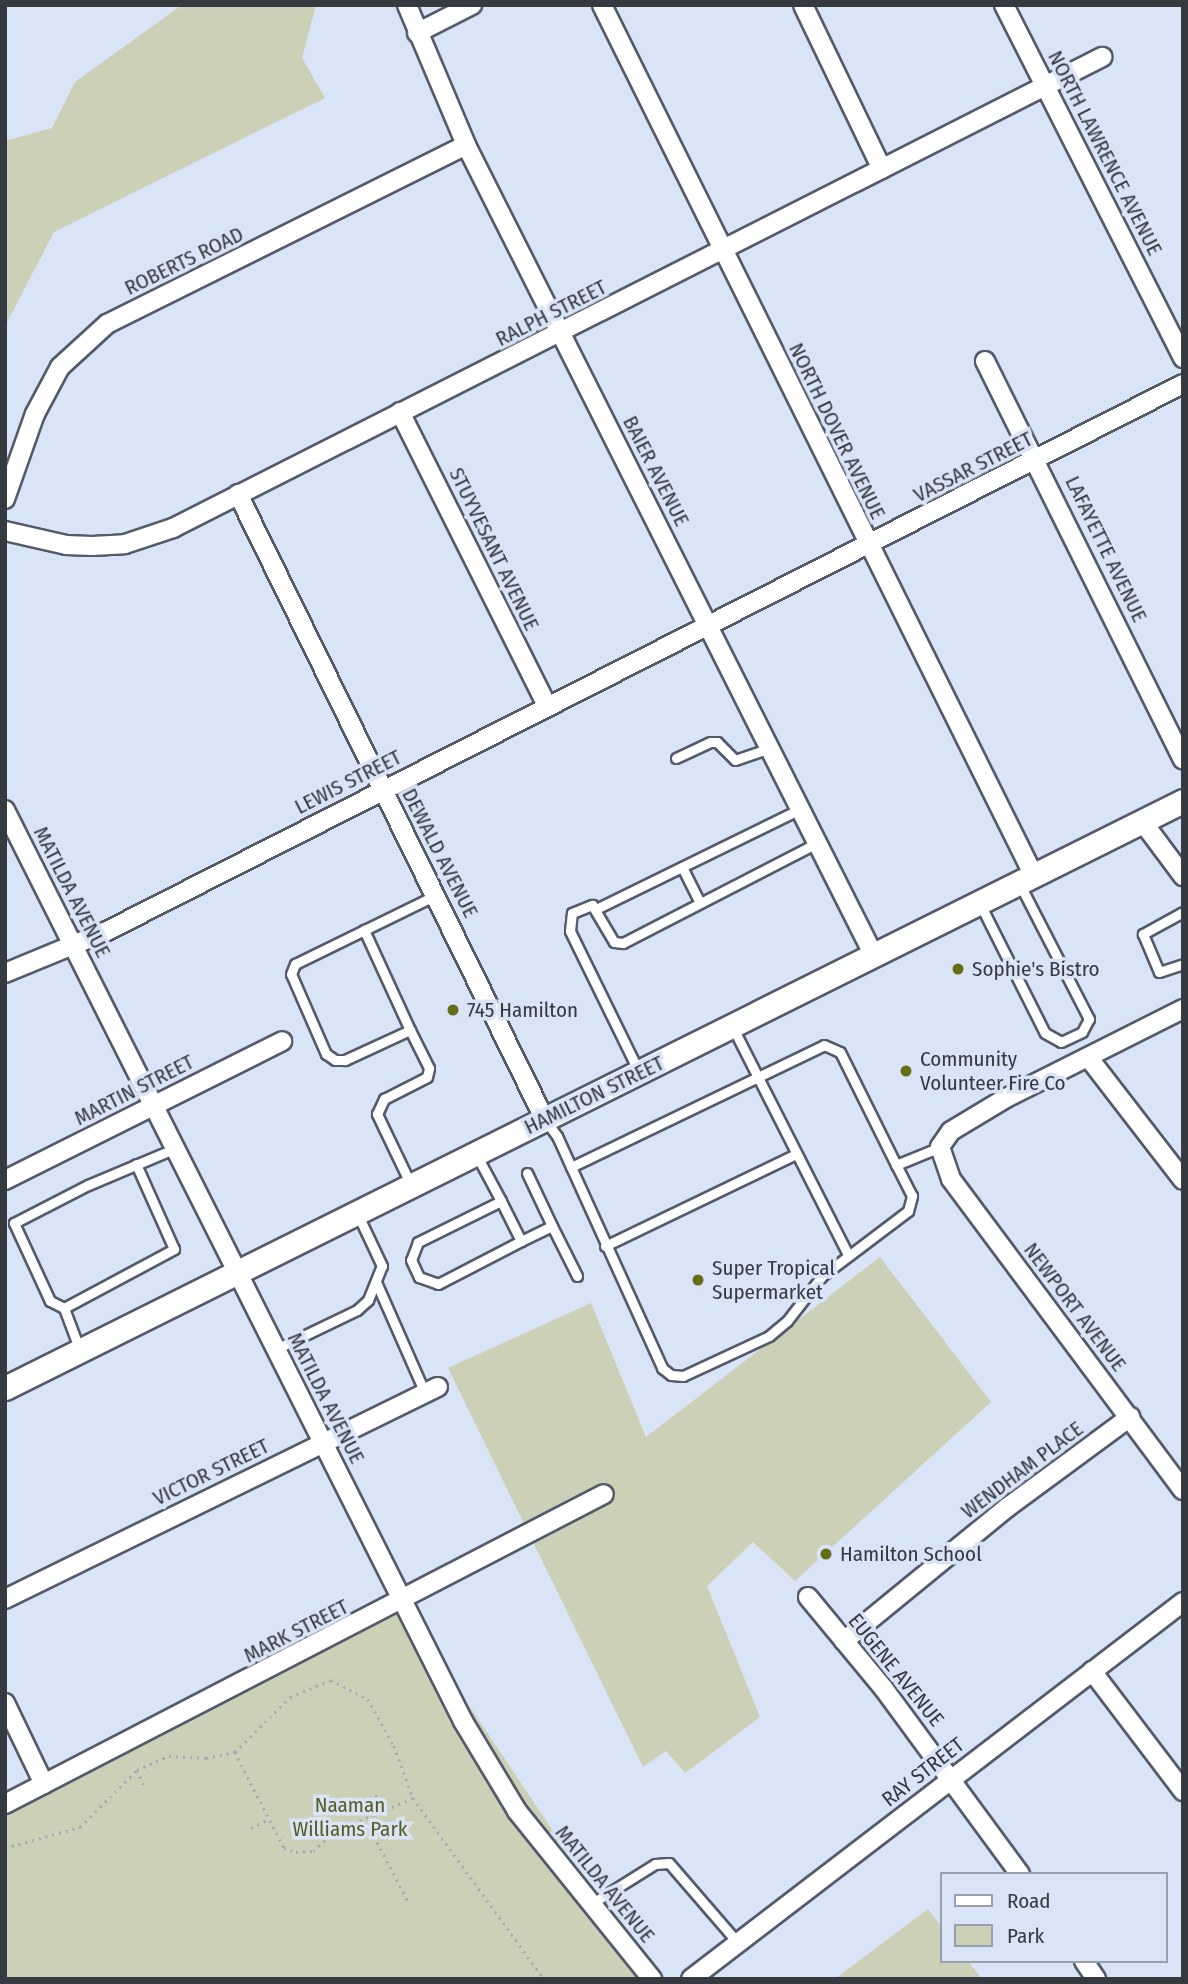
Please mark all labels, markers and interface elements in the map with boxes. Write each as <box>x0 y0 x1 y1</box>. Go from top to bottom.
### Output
street label: NORTH LAWRENCE AVENUE <box>1042 47 1168 259</box>
street label: ROBERTS ROAD <box>121 221 247 301</box>
street label: RALPH STREET <box>491 274 611 352</box>
street label: NORTH DOVER AVENUE <box>783 339 891 523</box>
street label: BAIER AVENUE <box>617 412 695 530</box>
street label: VASSAR STREET <box>909 426 1037 508</box>
street label: STUYVESANT AVENUE <box>444 464 544 634</box>
street label: LAFAYETTE AVENUE <box>1060 472 1152 626</box>
street label: LEWIS STREET <box>290 744 406 820</box>
street label: DEWALD AVENUE <box>397 784 483 922</box>
street label: MATILDA AVENUE <box>28 822 116 962</box>
place label: Sophie's Bistro <box>972 956 1099 982</box>
marker: Sophie's Bistro <box>950 961 966 977</box>
place label: 745 Hamilton <box>467 997 578 1023</box>
marker: 745 Hamilton <box>445 1002 461 1018</box>
place label: Community Volunteer Fire Co <box>920 1046 1066 1096</box>
street label: MARTIN STREET <box>70 1049 198 1131</box>
street label: HAMILTON STREET <box>520 1050 668 1140</box>
marker: Community Volunteer Fire Co <box>898 1063 914 1079</box>
street label: NEWPORT AVENUE <box>1018 1238 1132 1376</box>
place label: Super Tropical Supermarket <box>712 1255 835 1305</box>
marker: Super Tropical Supermarket <box>690 1272 706 1288</box>
street label: MATILDA AVENUE <box>282 1328 370 1468</box>
street label: WENDHAM PLACE <box>956 1416 1088 1524</box>
street label: VICTOR STREET <box>149 1433 273 1511</box>
place label: Hamilton School <box>840 1541 982 1567</box>
marker: Hamilton School <box>818 1546 834 1562</box>
street label: MARK STREET <box>239 1594 353 1668</box>
street label: EUGENE AVENUE <box>843 1609 949 1731</box>
street label: RAY STREET <box>877 1732 969 1812</box>
park label: Naaman Williams Park <box>292 1792 408 1842</box>
street label: MATILDA AVENUE <box>550 1820 660 1948</box>
legend <box>940 1872 1167 1963</box>
text: Road <box>1007 1888 1051 1914</box>
text: Park <box>1007 1923 1044 1949</box>

